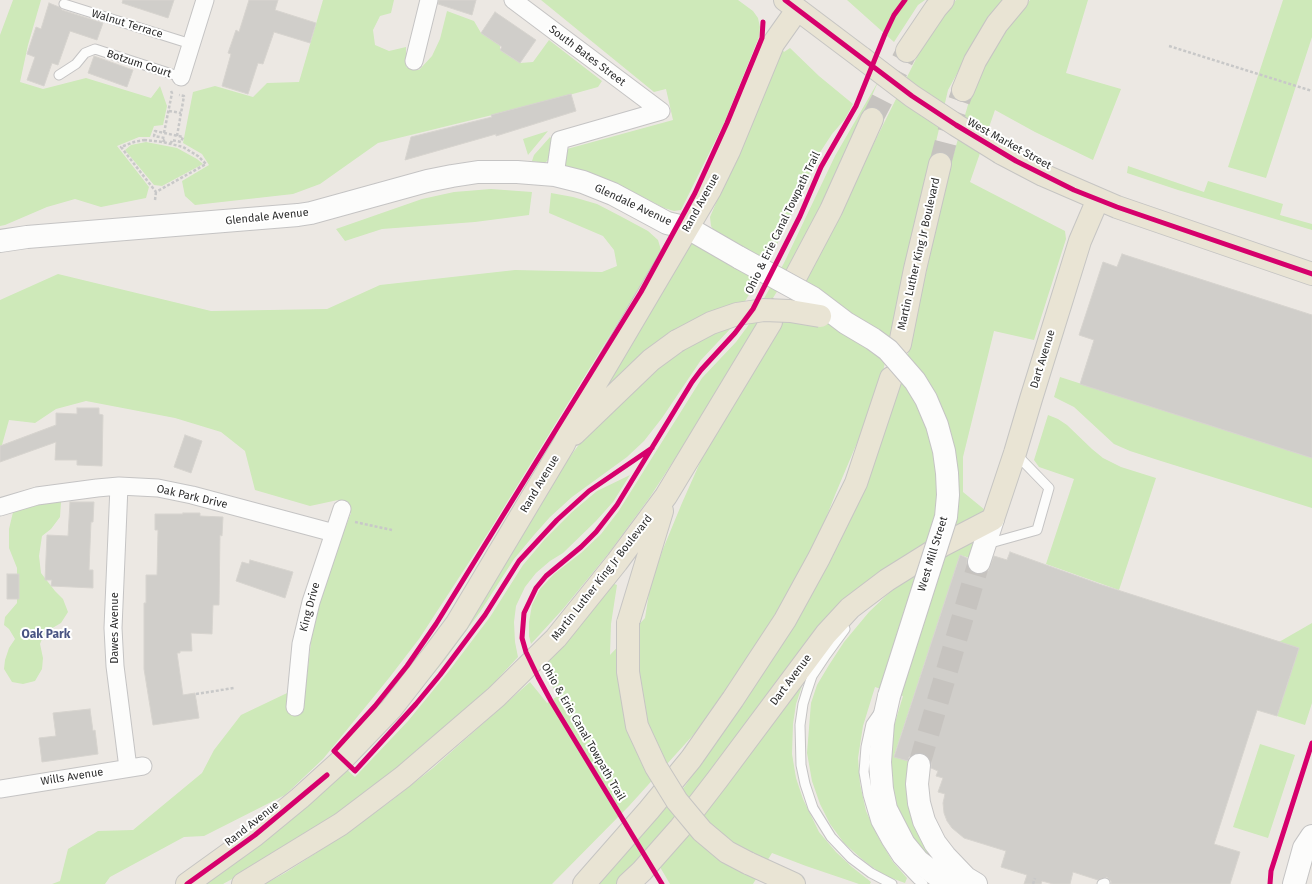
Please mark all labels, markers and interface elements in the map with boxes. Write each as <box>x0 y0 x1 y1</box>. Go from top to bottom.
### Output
street label: Walnut Terrace <box>90 7 164 41</box>
street label: South Bates Street <box>546 23 628 89</box>
street label: Botzum Court <box>105 47 173 81</box>
street label: West Market Street <box>965 115 1053 173</box>
street label: Ohio & Erie Canal Towpath Trail <box>743 150 823 296</box>
street label: Rand Avenue <box>679 171 723 235</box>
street label: Martin Luther King Jr Boulevard <box>895 176 943 332</box>
street label: Glendale Avenue <box>592 181 674 229</box>
street label: Glendale Avenue <box>225 206 309 228</box>
street label: Dart Avenue <box>1028 328 1058 390</box>
street label: Rand Avenue <box>518 453 562 515</box>
street label: Oak Park Drive <box>155 482 229 512</box>
street label: Martin Luther King Jr Boulevard <box>549 512 655 644</box>
street label: West Mill Street <box>915 515 951 593</box>
street label: King Drive <box>297 581 323 633</box>
street label: Dawes Avenue <box>108 592 122 664</box>
district label: Oak Park <box>22 628 70 642</box>
street label: Dart Avenue <box>767 652 815 708</box>
street label: Ohio & Erie Canal Towpath Trail <box>538 661 628 803</box>
street label: Wills Avenue <box>40 766 104 788</box>
street label: Rand Avenue <box>222 799 282 849</box>

